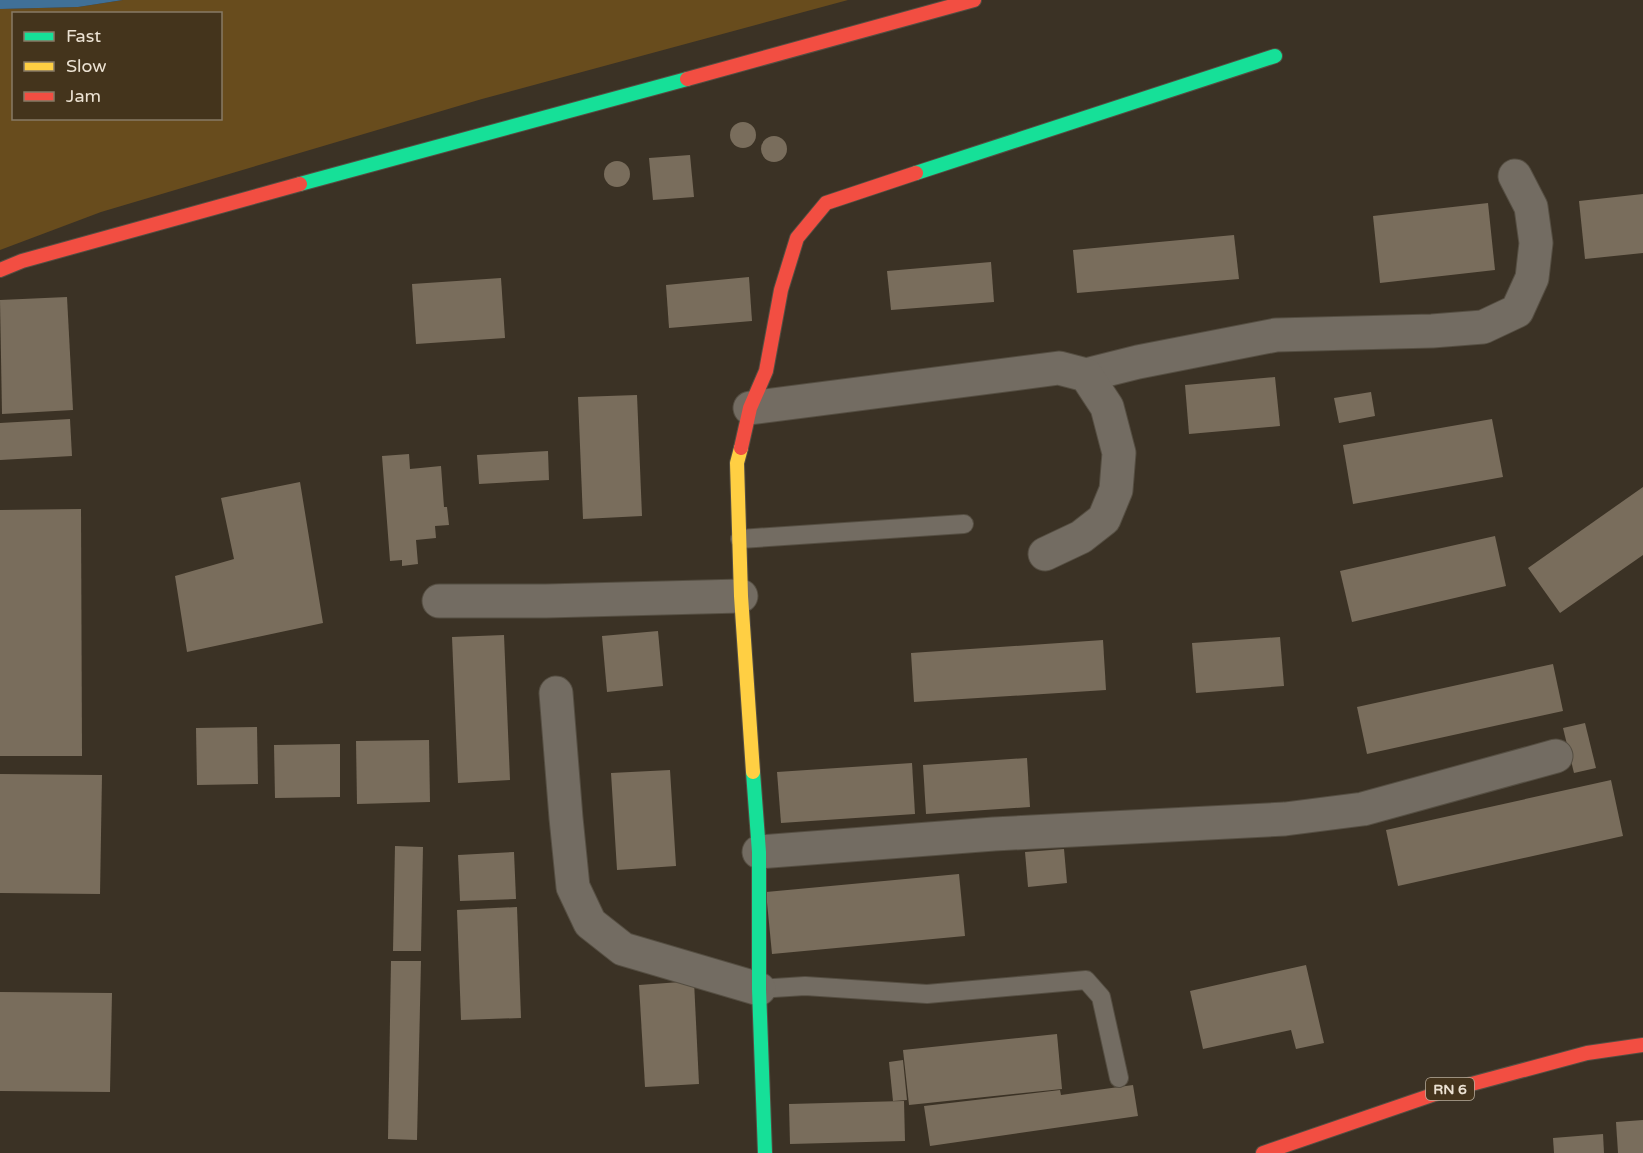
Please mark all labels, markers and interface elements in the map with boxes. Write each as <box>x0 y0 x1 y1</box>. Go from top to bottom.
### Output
legend <box>12 12 222 120</box>
text: Fast <box>66 25 101 47</box>
text: Slow <box>66 55 107 77</box>
text: Jam <box>66 85 101 107</box>
road number: RN 6 <box>1426 1078 1474 1100</box>

